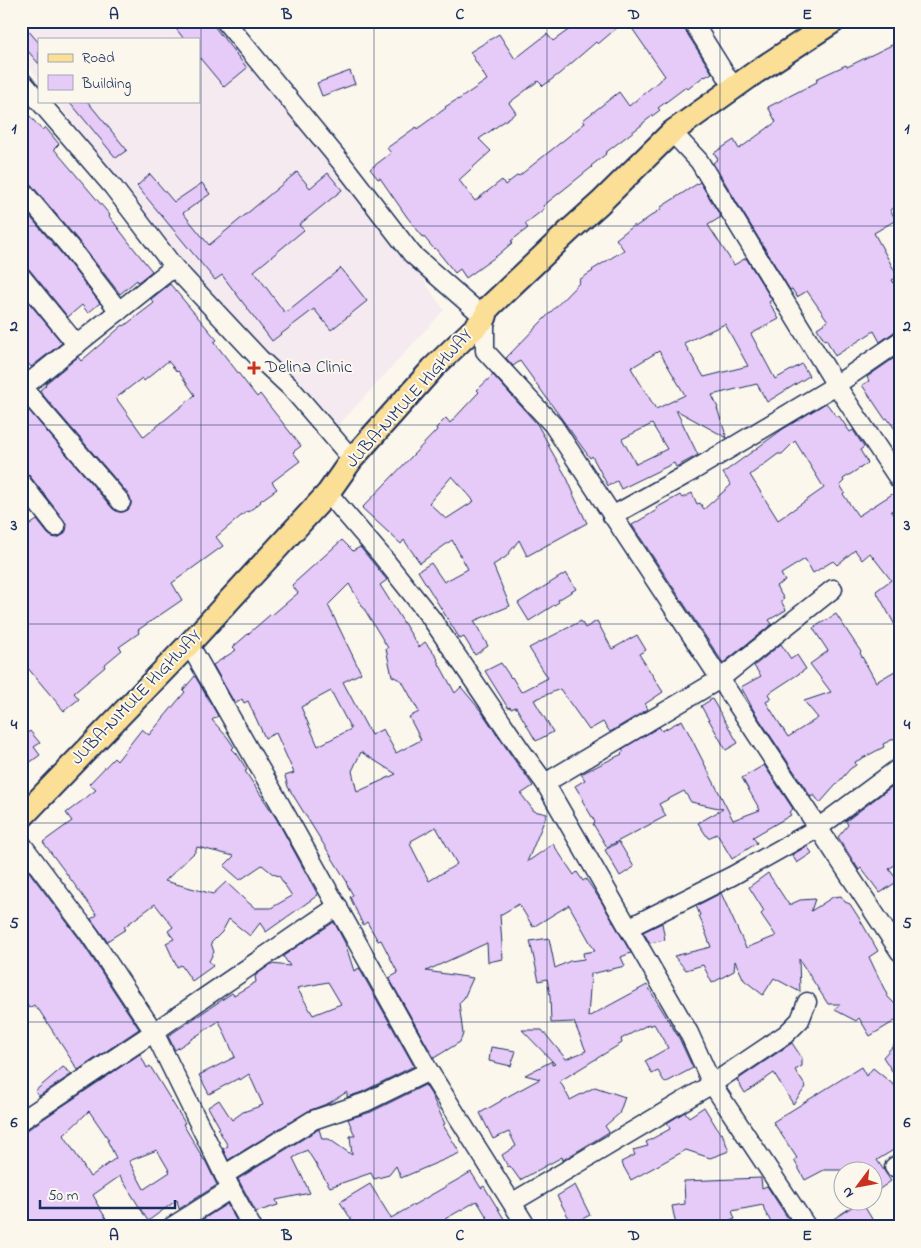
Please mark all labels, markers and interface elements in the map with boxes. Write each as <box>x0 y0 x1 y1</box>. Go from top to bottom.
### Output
text: A <box>109 3 119 27</box>
text: B <box>281 3 293 27</box>
text: C <box>456 3 465 27</box>
text: D <box>627 3 640 27</box>
text: E <box>802 3 812 27</box>
legend <box>38 38 200 102</box>
text: Road <box>82 47 115 69</box>
text: Building <box>81 73 131 96</box>
text: 1 <box>11 117 17 141</box>
text: 1 <box>904 117 910 141</box>
text: 2 <box>9 315 18 339</box>
text: 2 <box>902 315 911 339</box>
street label: JUBA–NIMULE HIGHWAY <box>340 323 480 474</box>
place label: Delina Clinic <box>264 355 352 381</box>
marker: Delina Clinic <box>247 361 261 375</box>
text: 3 <box>10 514 18 538</box>
text: 3 <box>903 514 911 538</box>
street label: JUBA–NIMULE HIGHWAY <box>65 624 209 771</box>
text: 4 <box>10 713 18 737</box>
text: 4 <box>903 713 911 737</box>
text: 5 <box>9 912 19 936</box>
text: 5 <box>902 912 912 936</box>
text: 6 <box>9 1111 18 1135</box>
text: 6 <box>902 1111 911 1135</box>
north arrow <box>834 1160 884 1210</box>
scale bar <box>40 1178 175 1210</box>
text: N <box>837 1183 860 1202</box>
text: 50 m <box>48 1185 79 1207</box>
text: A <box>109 1224 119 1248</box>
text: B <box>281 1224 293 1248</box>
text: C <box>456 1224 465 1248</box>
text: D <box>627 1224 640 1248</box>
text: E <box>802 1224 812 1248</box>

